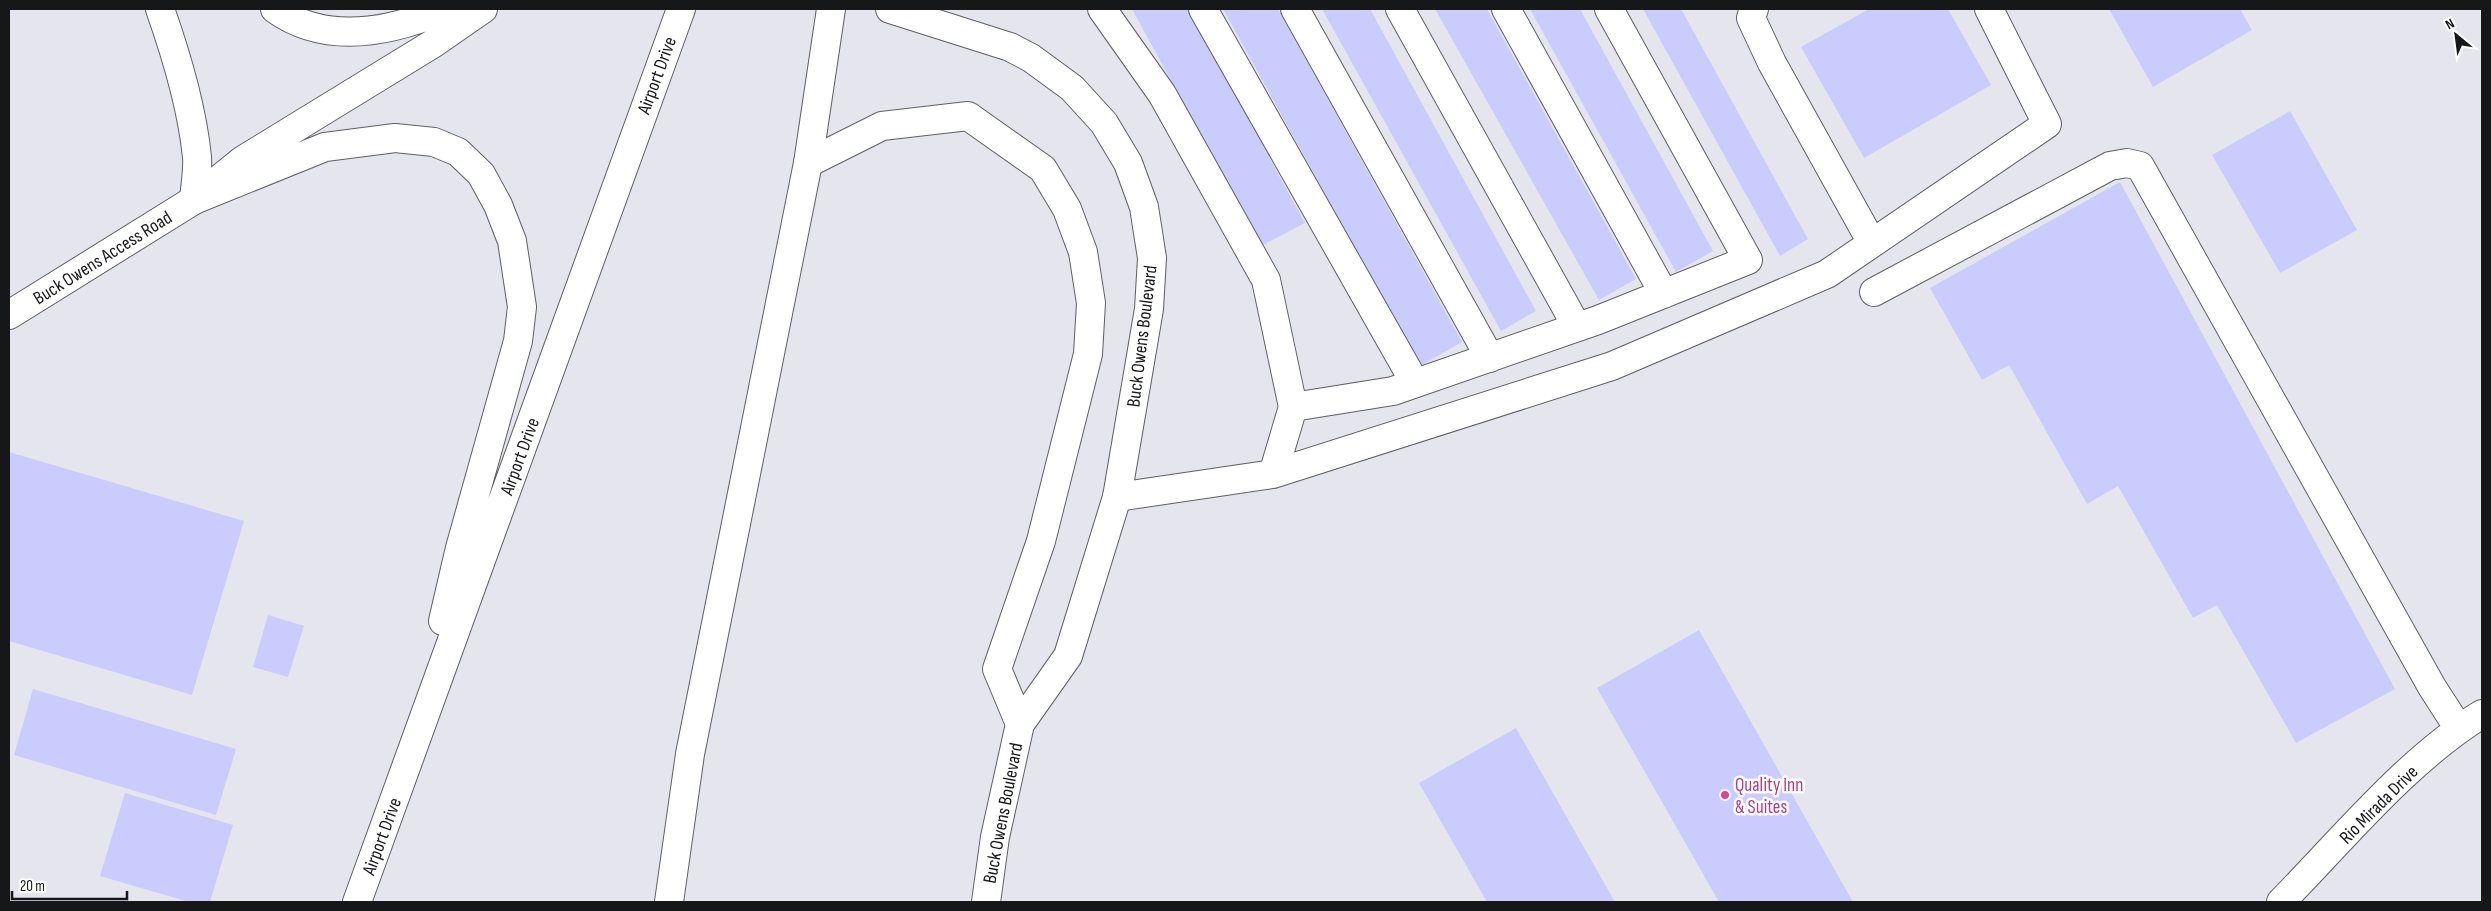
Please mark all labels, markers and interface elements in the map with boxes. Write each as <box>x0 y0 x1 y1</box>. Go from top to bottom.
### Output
north arrow <box>2431 10 2481 60</box>
text: N <box>2443 15 2457 33</box>
street label: Airport Drive <box>632 34 682 118</box>
street label: Buck Owens Access Road <box>29 206 176 310</box>
street label: Buck Owens Boulevard <box>1122 264 1163 408</box>
street label: Airport Drive <box>495 415 545 499</box>
street label: Buck Owens Boulevard <box>979 741 1028 885</box>
street label: Rio Mirada Drive <box>2335 761 2423 849</box>
place label: Quality Inn & Suites <box>1735 774 1803 819</box>
marker: Quality Inn & Suites <box>1719 789 1731 801</box>
street label: Airport Drive <box>357 795 407 879</box>
scale bar <box>12 868 128 900</box>
text: 20 m <box>20 877 45 896</box>

